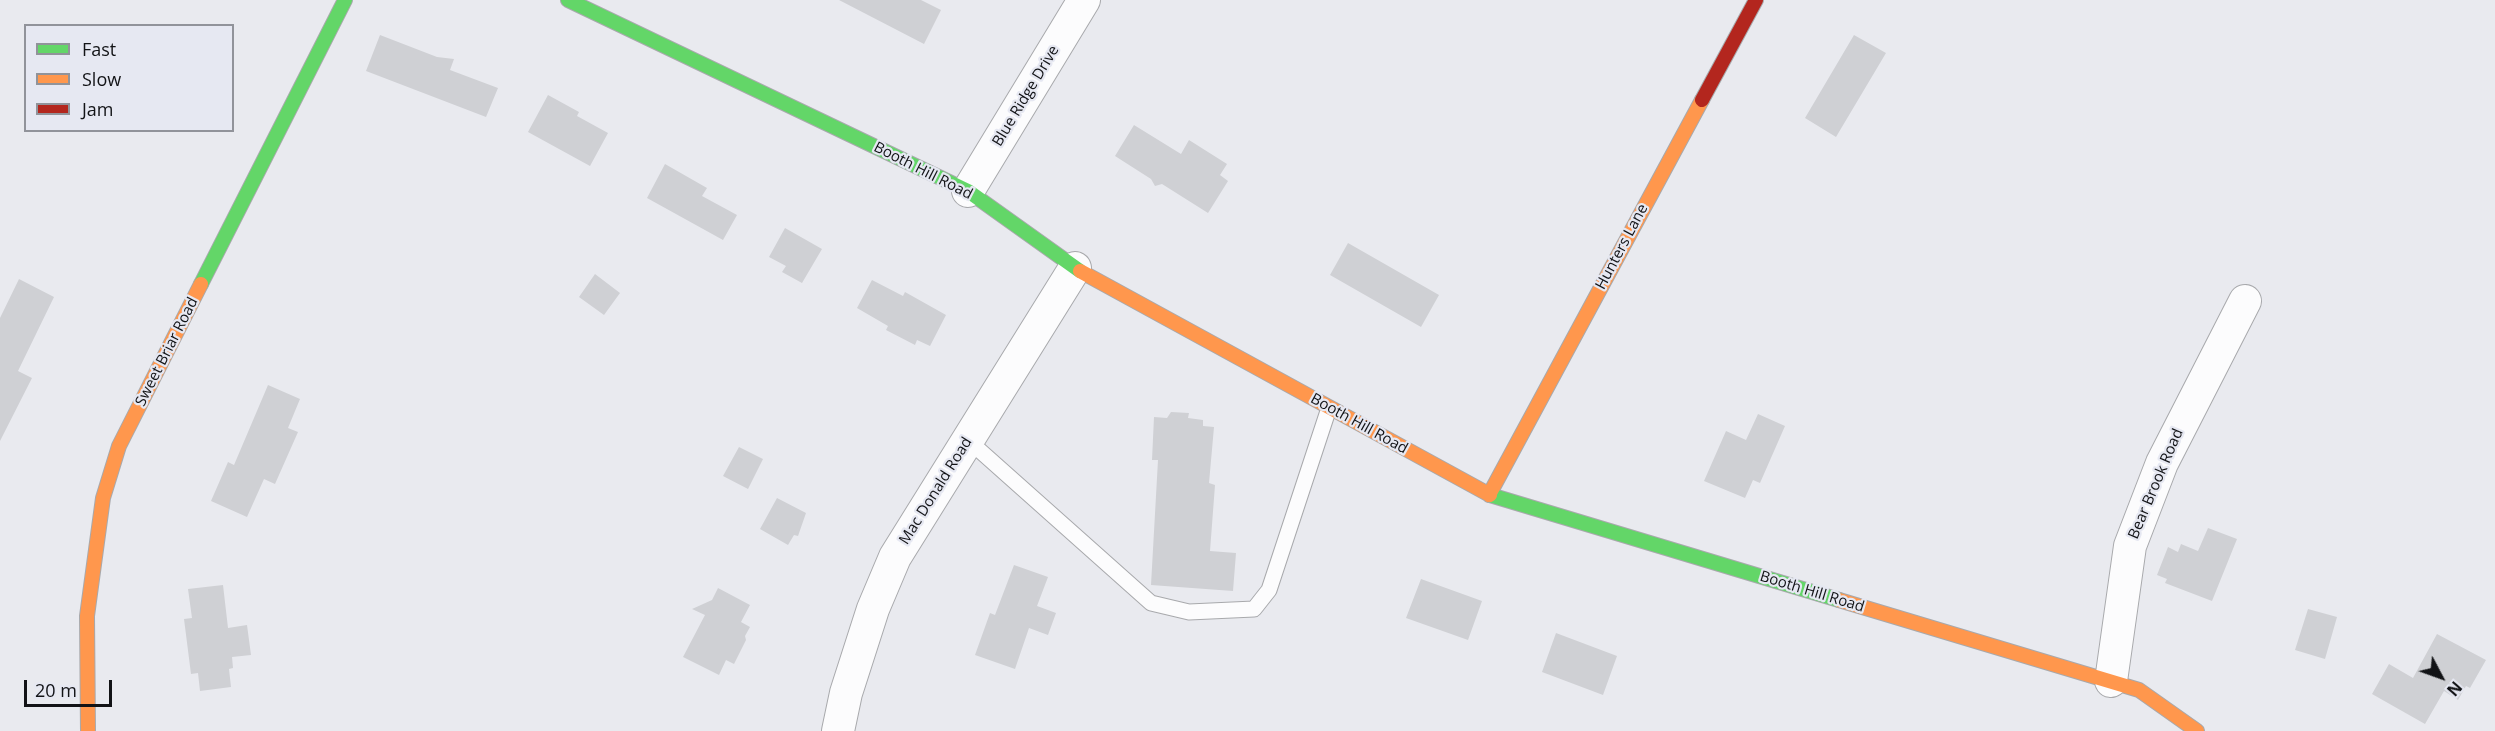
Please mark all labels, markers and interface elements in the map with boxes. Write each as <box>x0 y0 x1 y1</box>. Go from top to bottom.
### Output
legend <box>24 24 234 132</box>
text: Fast <box>82 37 116 61</box>
street label: Blue Ridge Drive <box>989 42 1063 150</box>
text: Slow <box>82 67 121 91</box>
text: Jam <box>82 97 114 121</box>
street label: Booth Hill Road <box>871 138 975 204</box>
street label: Hunters Lane <box>1592 201 1652 293</box>
street label: Sweet Briar Road <box>132 295 202 409</box>
street label: Booth Hill Road <box>1307 390 1411 458</box>
street label: Bear Brook Road <box>2125 426 2187 542</box>
street label: Mac Donald Road <box>896 434 976 548</box>
street label: Booth Hill Road <box>1758 568 1866 616</box>
north arrow <box>2411 647 2471 707</box>
scale bar <box>27 668 116 706</box>
text: N <box>2442 677 2467 701</box>
text: 20 m <box>35 678 77 702</box>

